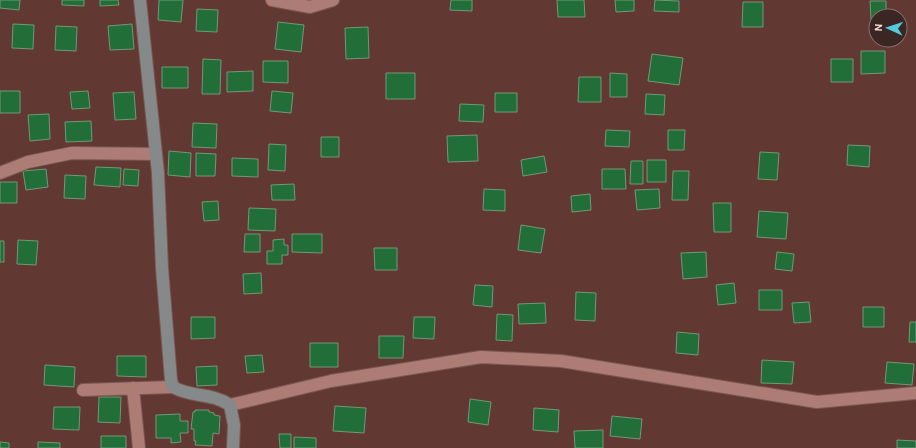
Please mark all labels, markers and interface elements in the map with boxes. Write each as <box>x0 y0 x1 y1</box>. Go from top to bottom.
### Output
north arrow <box>868 8 908 48</box>
text: N <box>873 23 884 32</box>

